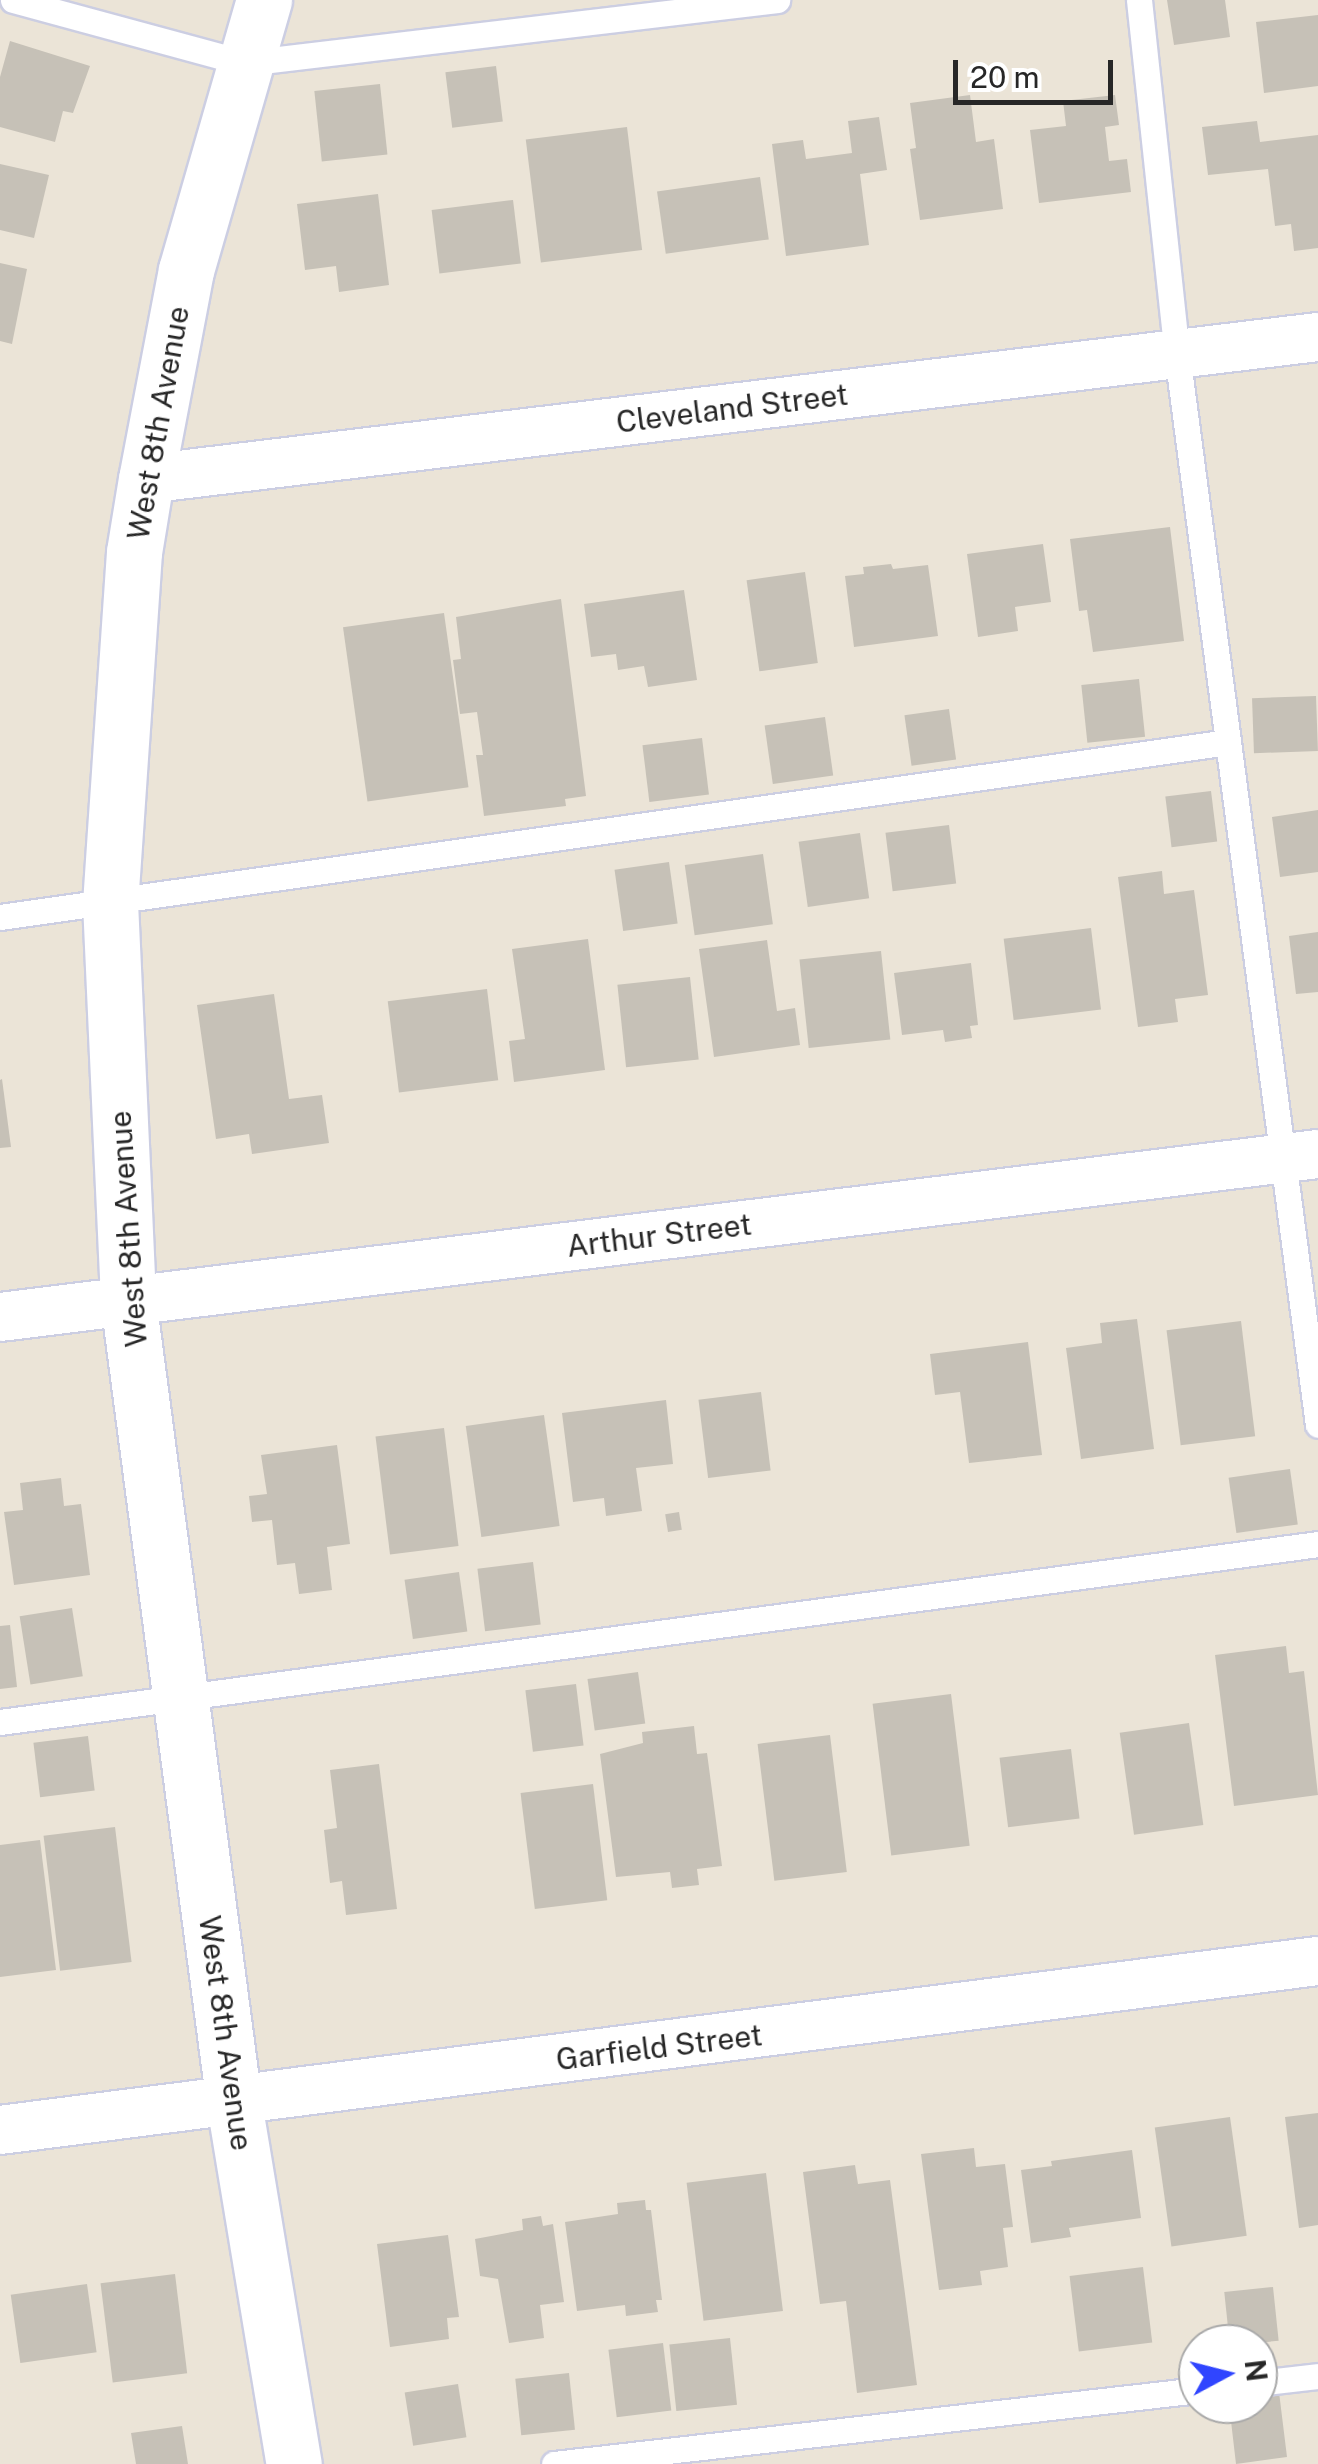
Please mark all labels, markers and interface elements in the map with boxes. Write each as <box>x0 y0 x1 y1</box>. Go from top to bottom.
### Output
scale bar <box>958 40 1118 102</box>
text: 20 m <box>970 59 1039 95</box>
street label: West 8th Avenue <box>120 303 196 543</box>
street label: Cleveland Street <box>614 376 850 440</box>
street label: West 8th Avenue <box>102 1110 154 1348</box>
street label: Arthur Street <box>565 1206 753 1264</box>
street label: West 8th Avenue <box>192 1913 260 2153</box>
street label: Garfield Street <box>554 2017 764 2077</box>
north arrow <box>1178 2324 1278 2424</box>
text: N <box>1239 2358 1274 2383</box>

